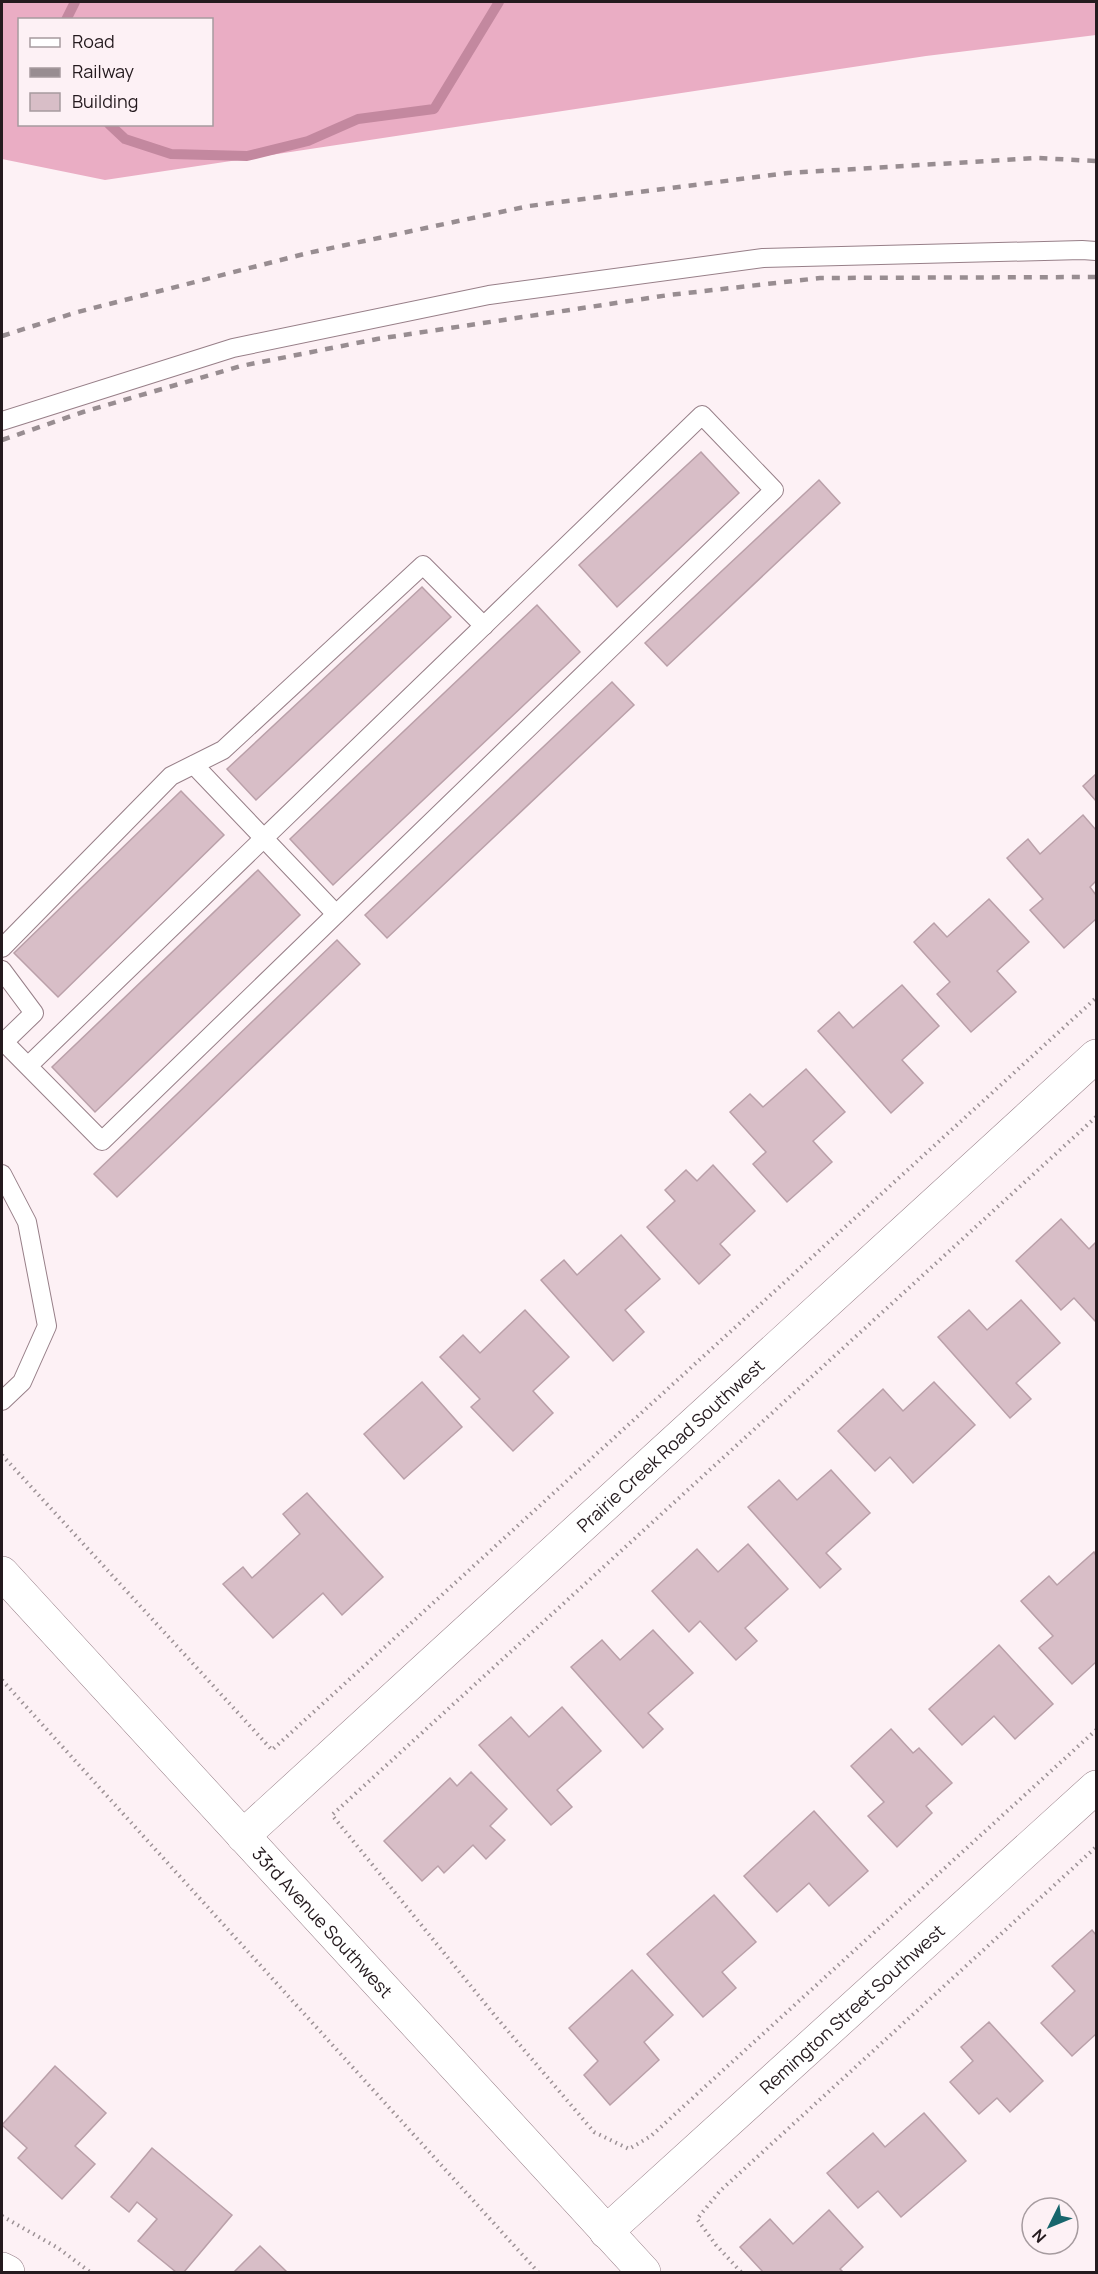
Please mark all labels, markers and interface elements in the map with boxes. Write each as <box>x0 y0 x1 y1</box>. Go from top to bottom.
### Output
legend <box>18 18 213 126</box>
text: Road <box>72 29 115 53</box>
text: Railway <box>72 59 134 83</box>
text: Building <box>72 89 138 113</box>
street label: Prairie Creek Road Southwest <box>571 1353 769 1537</box>
street label: 33rd Avenue Southwest <box>247 1841 398 2003</box>
street label: Remington Street Southwest <box>754 1919 949 2099</box>
north arrow <box>1020 2196 1080 2256</box>
text: N <box>1027 2225 1051 2248</box>

